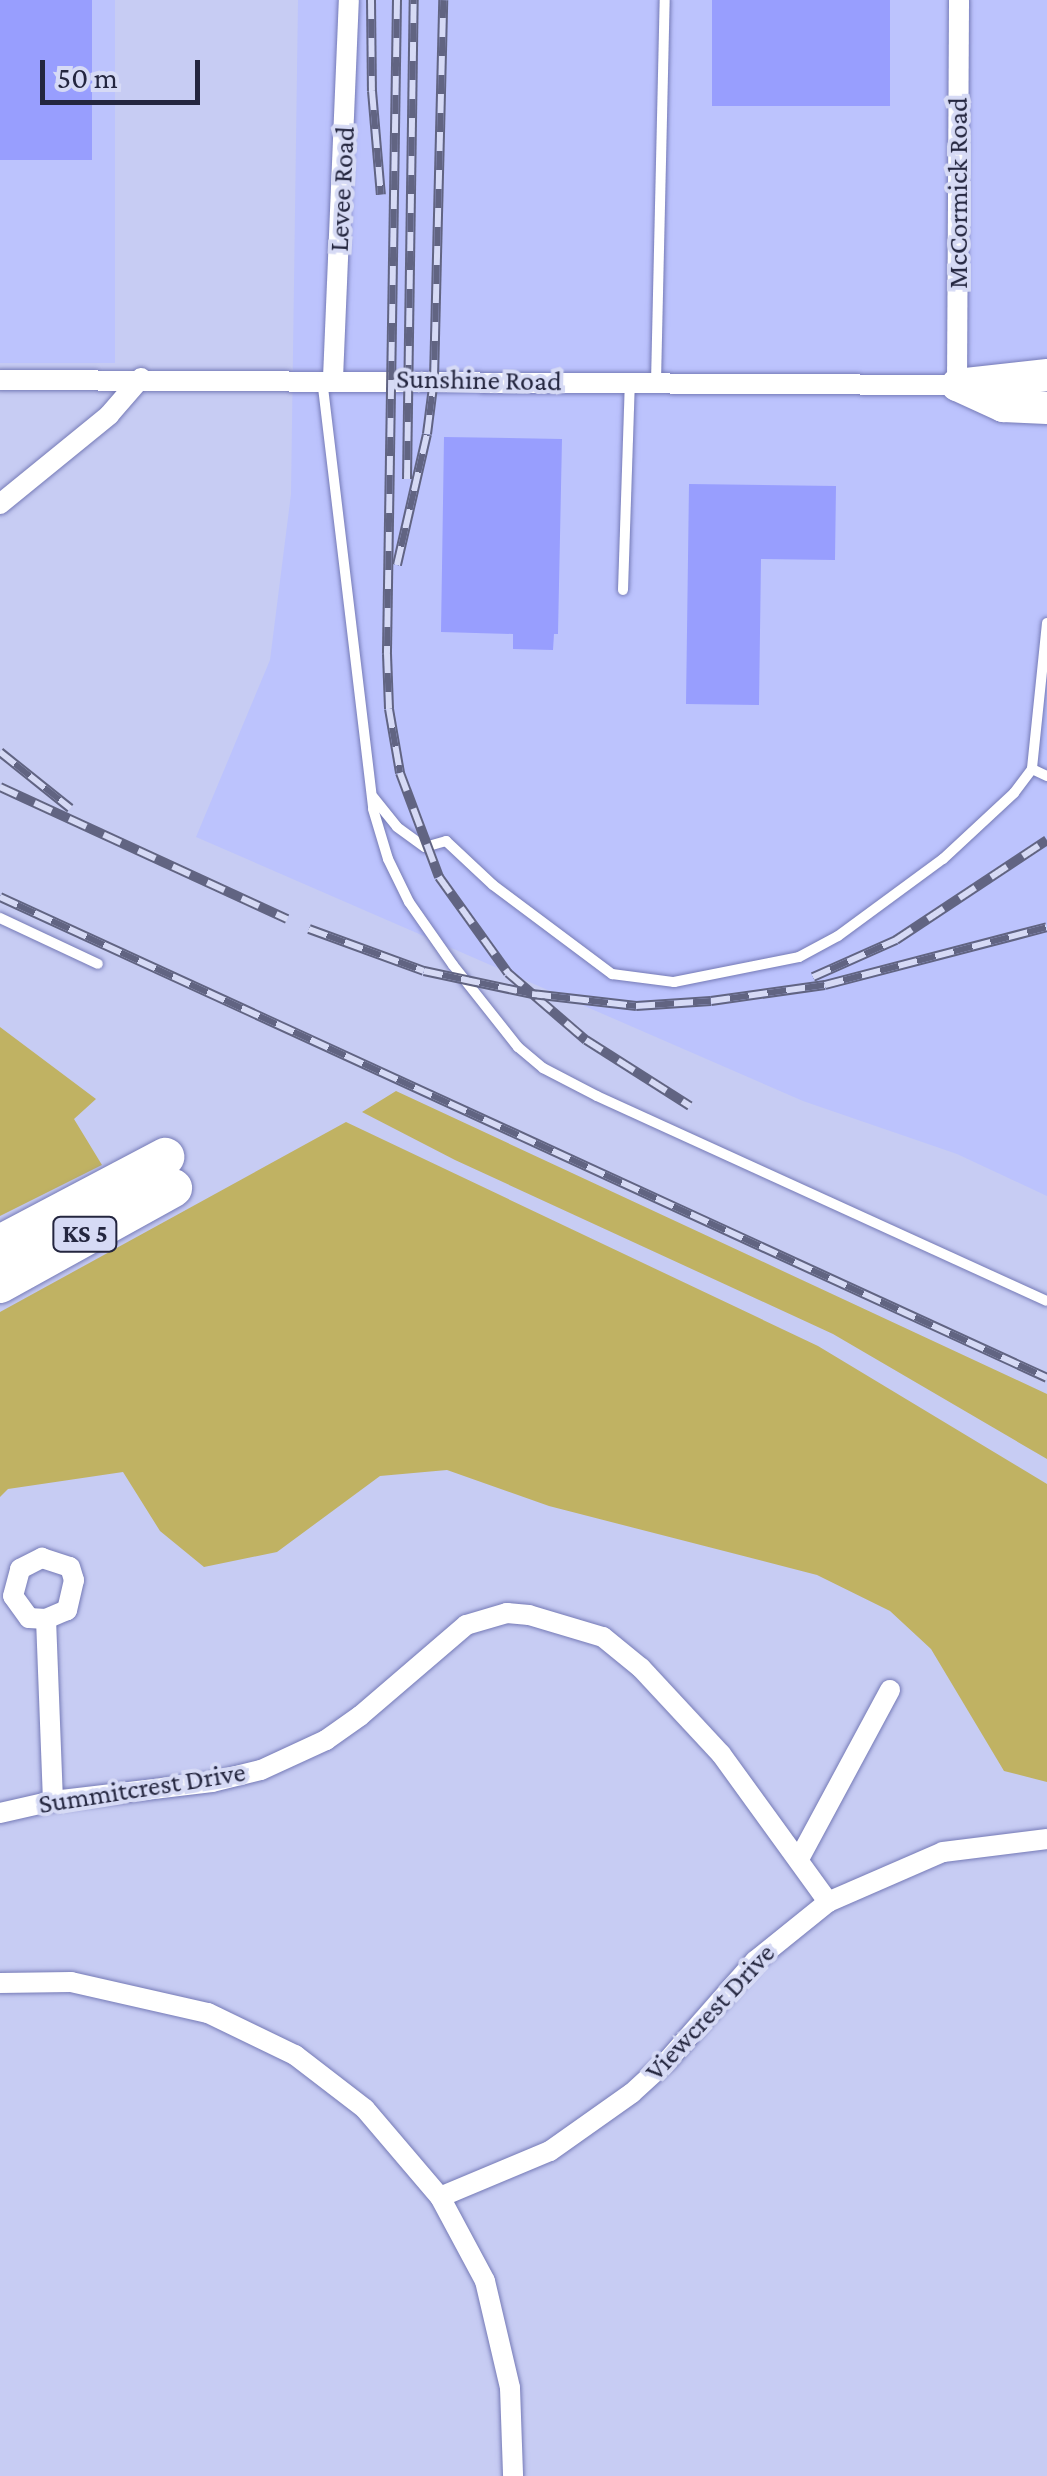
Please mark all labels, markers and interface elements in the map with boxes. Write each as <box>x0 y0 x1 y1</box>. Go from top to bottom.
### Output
scale bar <box>45 40 205 102</box>
text: 50 m <box>57 61 118 94</box>
street label: McCormick Road <box>941 97 975 289</box>
street label: Levee Road <box>322 125 362 253</box>
street label: Sunshine Road <box>396 362 562 398</box>
road number: KS 5 <box>50 1214 120 1254</box>
street label: Summitcrest Drive <box>36 1755 248 1821</box>
street label: Viewcrest Drive <box>638 1936 782 2088</box>

